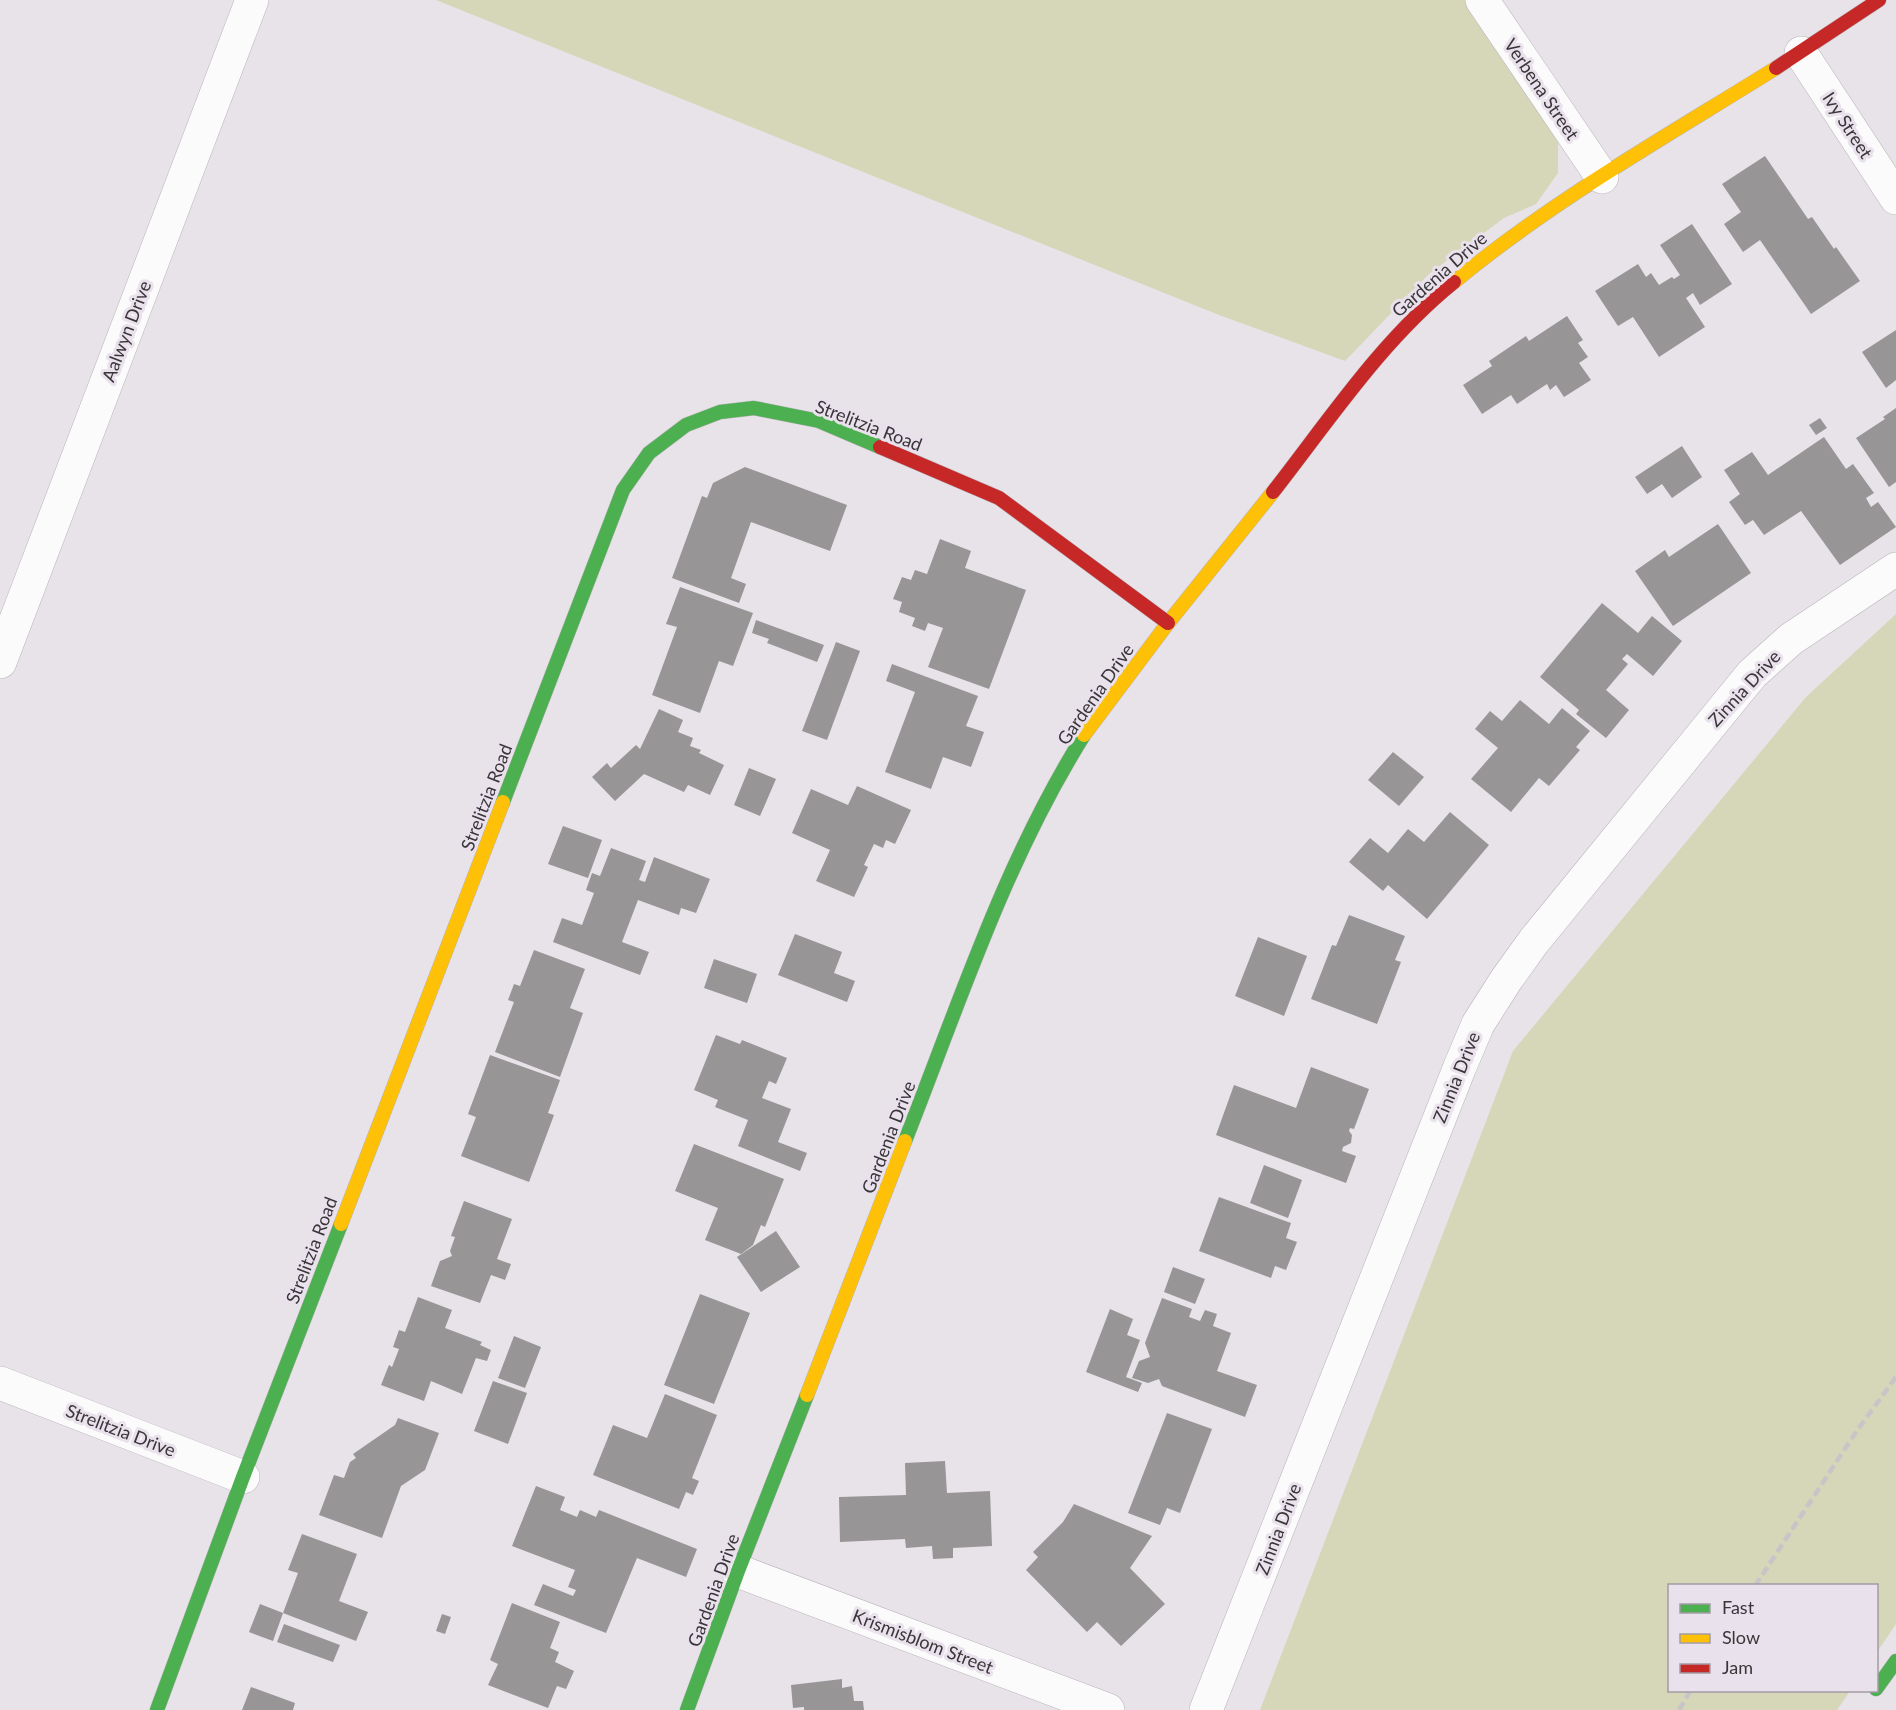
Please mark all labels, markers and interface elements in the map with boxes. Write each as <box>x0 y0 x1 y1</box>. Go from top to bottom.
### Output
street label: Verbena Street <box>1500 34 1584 144</box>
street label: Ivy Street <box>1818 88 1878 163</box>
street label: Gardenia Drive <box>1387 227 1491 321</box>
street label: Aalwyn Drive <box>97 277 155 385</box>
street label: Strelitzia Road <box>813 395 925 455</box>
street label: Gardenia Drive <box>1052 639 1138 749</box>
street label: Zinnia Drive <box>1703 645 1785 731</box>
street label: Strelitzia Road <box>456 741 516 853</box>
street label: Zinnia Drive <box>1428 1028 1484 1126</box>
street label: Gardenia Drive <box>856 1078 920 1196</box>
street label: Strelitzia Road <box>281 1194 341 1306</box>
street label: Strelitzia Drive <box>63 1399 179 1461</box>
street label: Zinnia Drive <box>1251 1480 1305 1578</box>
street label: Gardenia Drive <box>682 1530 744 1650</box>
legend <box>1668 1584 1878 1692</box>
text: Fast <box>1722 1596 1755 1618</box>
street label: Krismisblom Street <box>850 1604 997 1678</box>
text: Slow <box>1722 1626 1760 1648</box>
text: Jam <box>1722 1656 1753 1678</box>

